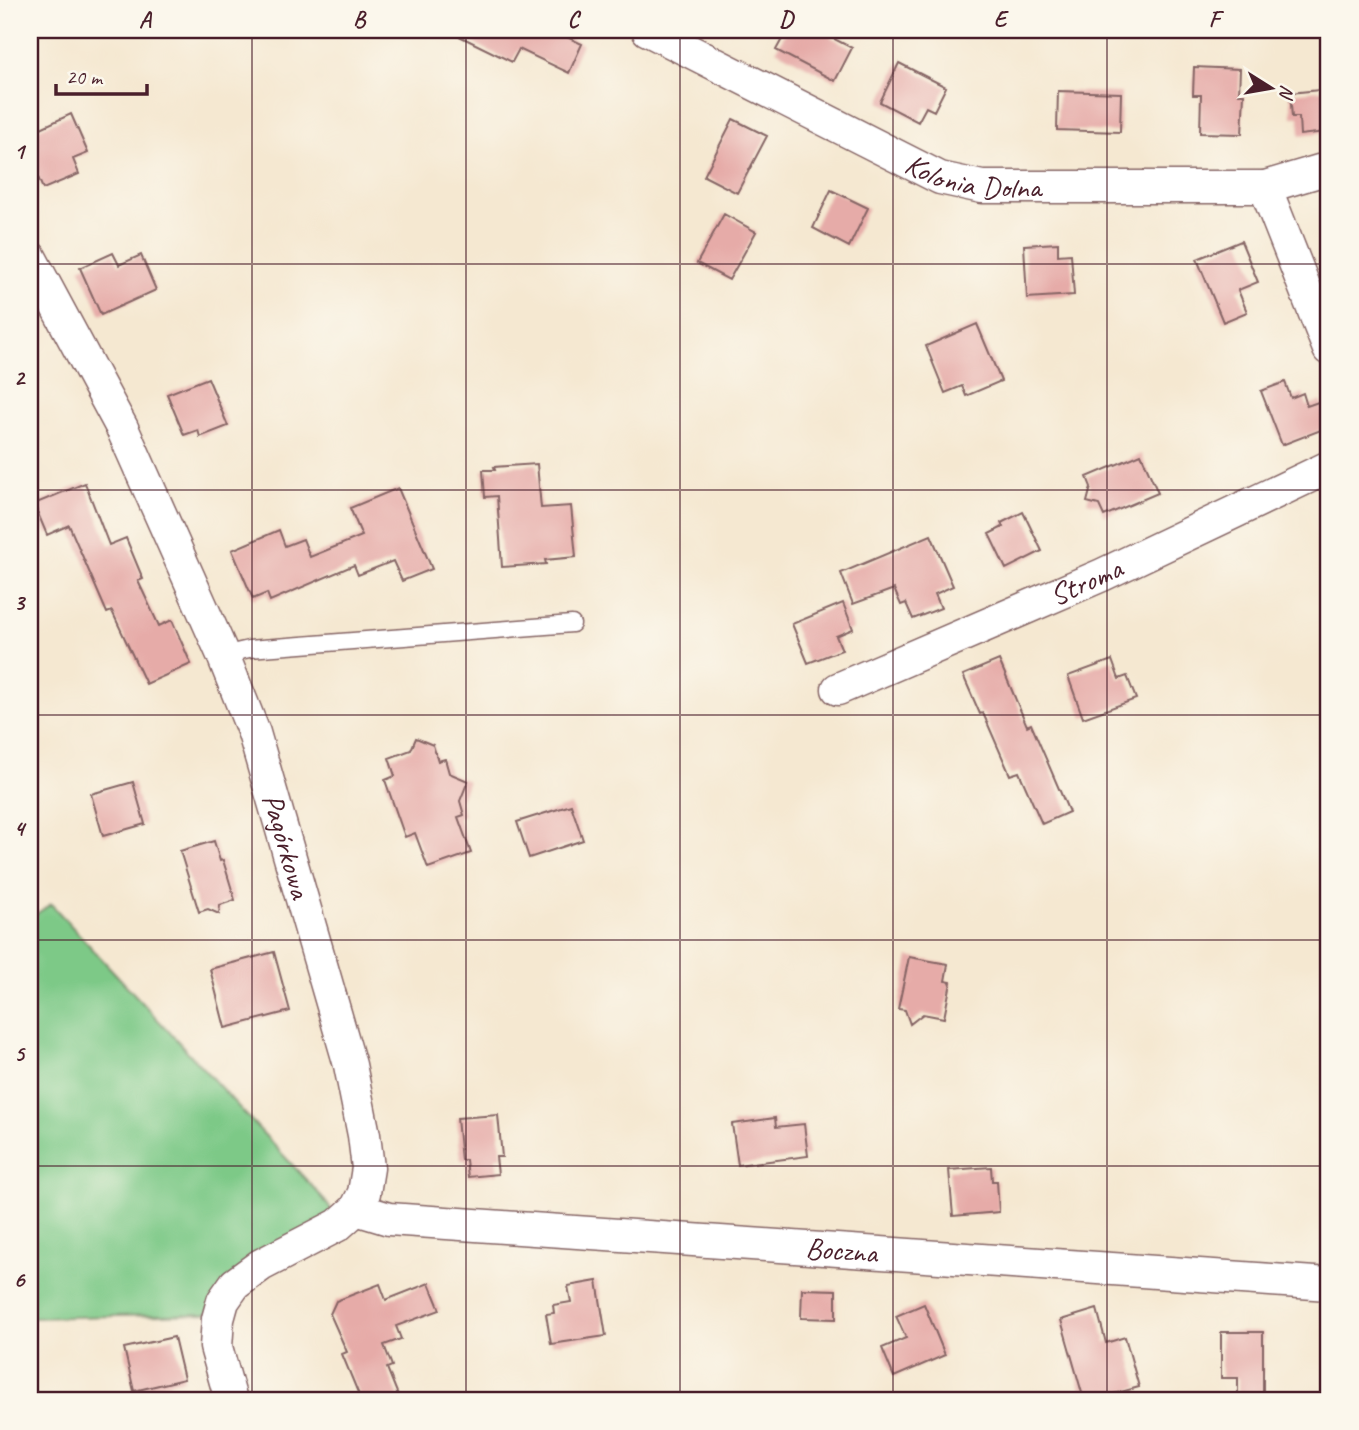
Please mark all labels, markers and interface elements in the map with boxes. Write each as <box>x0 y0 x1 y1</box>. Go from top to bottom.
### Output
text: A <box>139 5 153 34</box>
text: B <box>353 5 367 34</box>
text: C <box>568 5 582 34</box>
text: D <box>779 5 795 34</box>
text: E <box>994 5 1010 34</box>
text: F <box>1209 5 1225 34</box>
scale bar <box>56 52 147 96</box>
north arrow <box>1236 52 1306 122</box>
text: 20 m <box>66 64 104 90</box>
text: N <box>1273 83 1300 102</box>
text: 1 <box>14 137 27 166</box>
street label: Kolonia Dolna <box>899 145 1043 206</box>
text: 2 <box>14 363 27 392</box>
street label: Stroma <box>1044 548 1130 614</box>
text: 3 <box>14 588 27 617</box>
street label: Pagórkowa <box>254 789 320 904</box>
text: 4 <box>14 814 27 843</box>
text: 5 <box>14 1039 26 1068</box>
street label: Boczna <box>804 1229 881 1272</box>
text: 6 <box>14 1265 27 1294</box>

